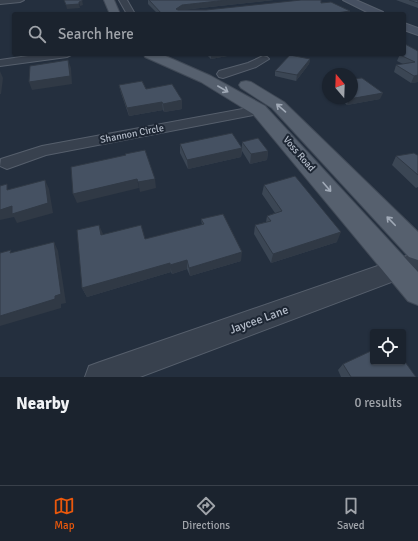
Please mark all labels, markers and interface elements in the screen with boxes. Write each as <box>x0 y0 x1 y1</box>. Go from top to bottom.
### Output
search box <box>12 12 406 56</box>
icon: search <box>26 23 48 45</box>
text: Search here <box>58 25 134 43</box>
north arrow <box>322 68 358 104</box>
one-way arrow <box>217 86 229 94</box>
one-way arrow <box>275 103 286 112</box>
street label: Shannon Circle <box>99 122 165 146</box>
street label: Voss Road <box>280 134 318 174</box>
one-way arrow <box>322 182 331 192</box>
one-way arrow <box>386 216 396 226</box>
street label: Jaycee Lane <box>228 302 290 338</box>
map controls <box>370 329 406 365</box>
button: locate <box>370 329 406 365</box>
text: Nearby <box>16 393 69 414</box>
text: 0 results <box>354 395 402 411</box>
tab: Map <box>53 495 75 532</box>
tab: Directions <box>182 495 230 532</box>
tab: Saved <box>337 495 365 532</box>

